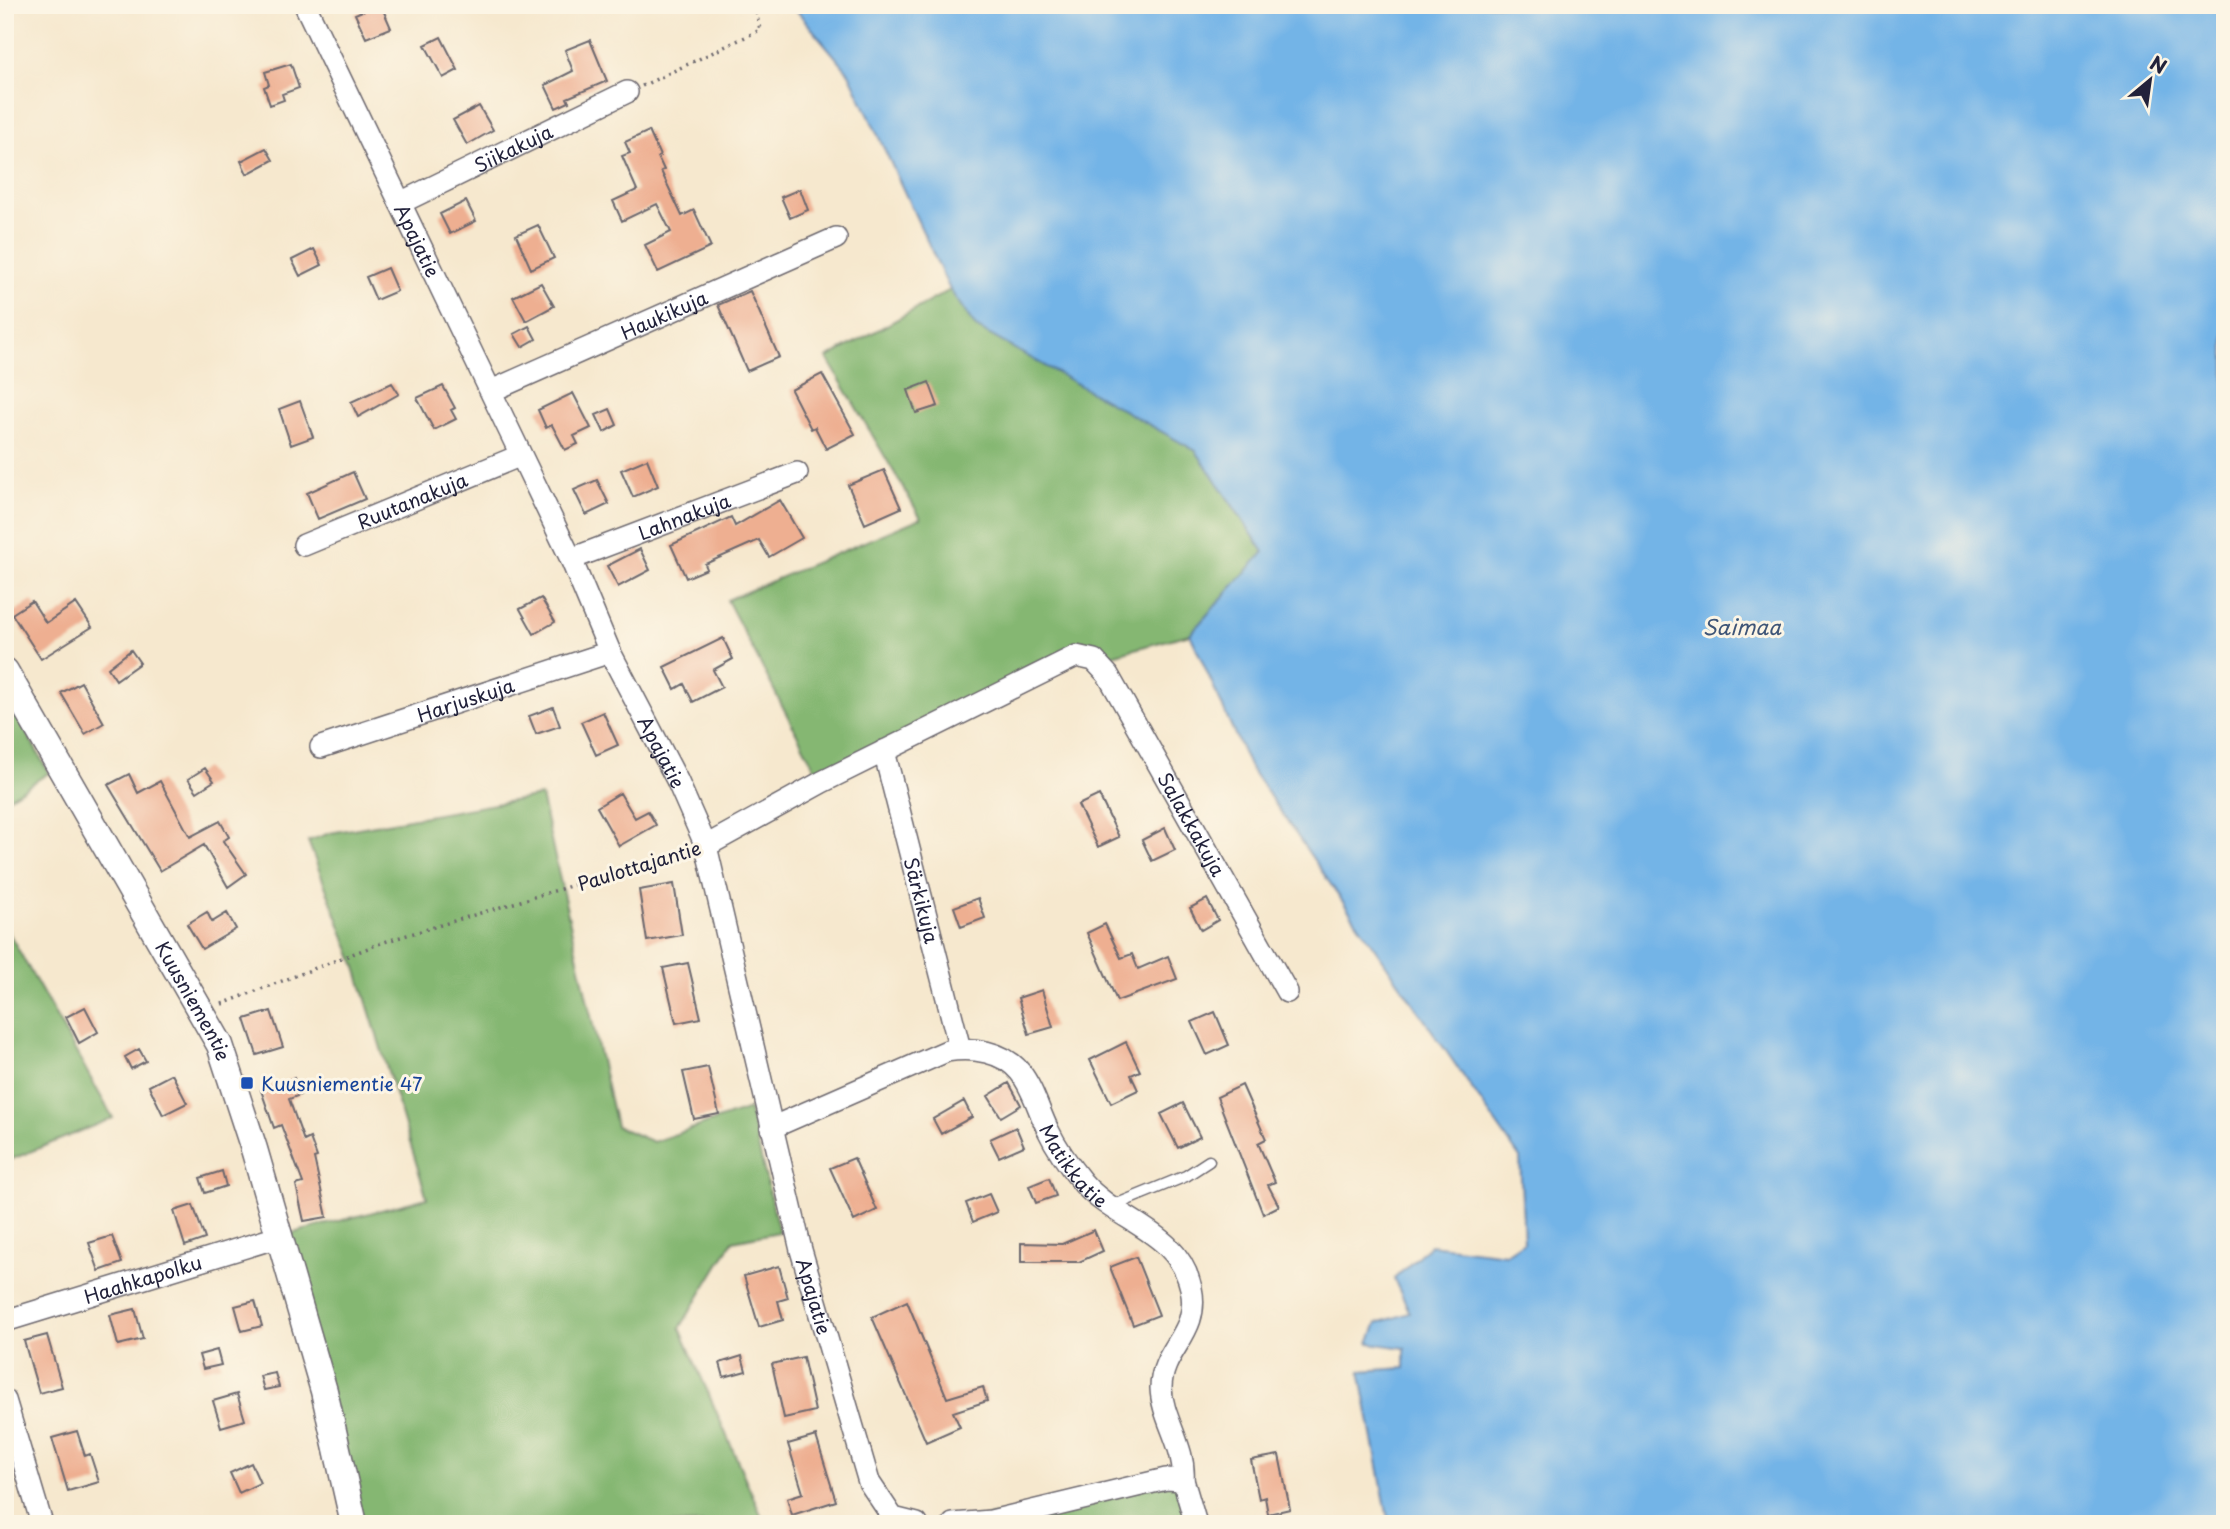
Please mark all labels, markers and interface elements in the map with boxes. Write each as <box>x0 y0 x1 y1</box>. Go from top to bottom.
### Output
north arrow <box>2114 46 2184 116</box>
text: N <box>2145 48 2172 80</box>
street label: Siikakuja <box>469 117 557 179</box>
street label: Apajatie <box>388 199 448 282</box>
street label: Haukikuja <box>616 283 712 346</box>
street label: Ruutanakuja <box>353 465 472 536</box>
street label: Lahnakuja <box>634 486 734 546</box>
water label: Saimaa <box>1703 610 1782 642</box>
street label: Harjuskuja <box>413 670 518 729</box>
street label: Apajatie <box>632 711 693 792</box>
street label: Salakkakuja <box>1152 767 1233 881</box>
street label: Paulottajantie <box>574 833 704 897</box>
street label: Särkikuja <box>898 854 946 946</box>
street label: Kuusniementie <box>149 936 238 1064</box>
place label: Kuusniementie 47 <box>261 1069 422 1097</box>
marker: Kuusniementie 47 <box>239 1075 255 1091</box>
street label: Matikkatie <box>1033 1119 1114 1214</box>
street label: Haahkapolku <box>80 1247 205 1310</box>
street label: Apajatie <box>790 1255 839 1338</box>

